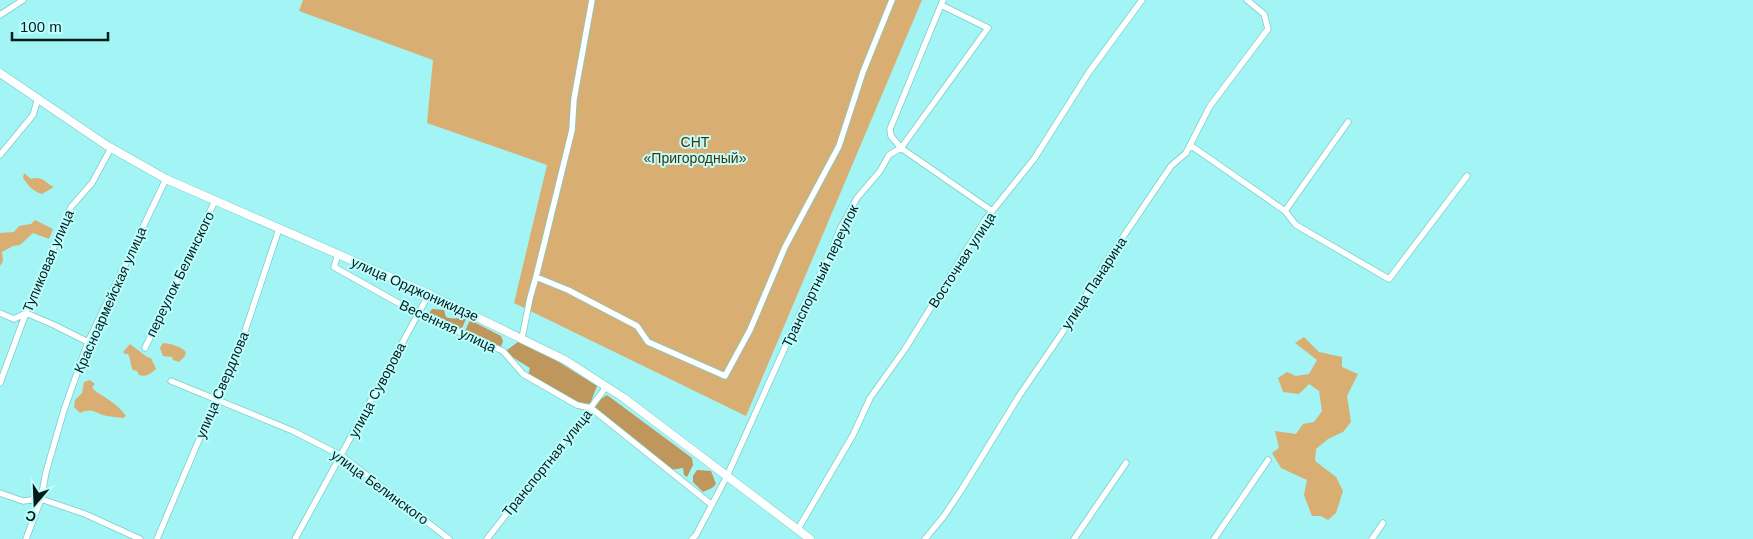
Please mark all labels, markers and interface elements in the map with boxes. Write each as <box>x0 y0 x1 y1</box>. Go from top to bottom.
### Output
scale bar <box>12 10 109 42</box>
text: 100 m <box>20 18 62 35</box>
park label: СНТ «Пригородный» <box>644 134 747 166</box>
street label: Транспортный переулок <box>778 201 862 350</box>
street label: Тупиковая улица <box>19 207 77 314</box>
street label: переулок Белинского <box>143 209 217 339</box>
street label: Восточная улица <box>925 209 999 311</box>
street label: Красноармейская улица <box>71 224 150 376</box>
street label: улица Панарина <box>1058 234 1130 332</box>
street label: улица Орджоникидзе <box>349 254 481 324</box>
street label: Весенняя улица <box>397 297 499 356</box>
street label: улица Свердлова <box>192 329 252 441</box>
street label: улица Суворова <box>345 340 409 440</box>
street label: Транспортная улица <box>499 406 595 520</box>
street label: улица Белинского <box>328 446 432 528</box>
north arrow <box>10 479 60 529</box>
text: С <box>23 507 38 526</box>

